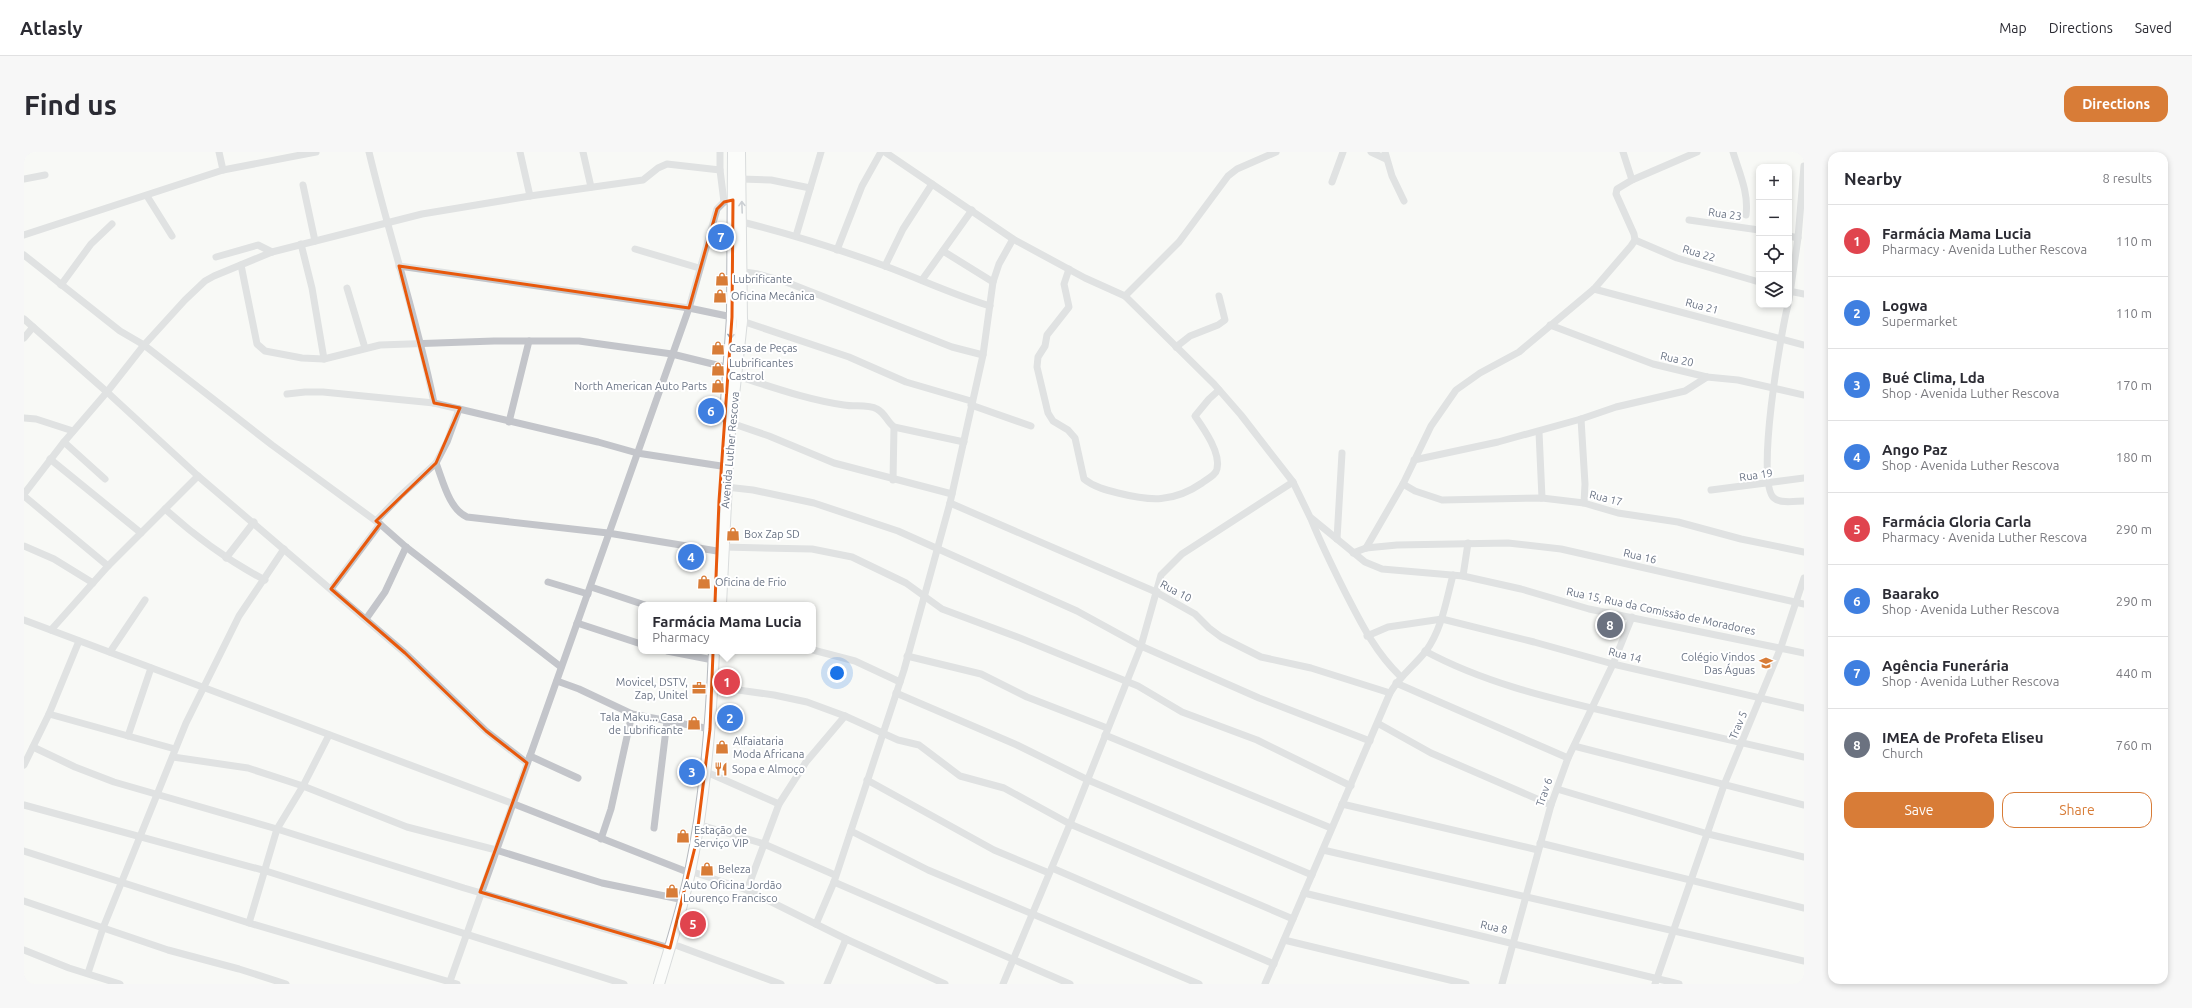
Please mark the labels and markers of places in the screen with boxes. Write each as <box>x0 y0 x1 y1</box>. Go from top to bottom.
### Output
pin: 7 <box>708 222 734 252</box>
shop icon: Lubrificante <box>714 271 730 287</box>
place label: Lubrificante <box>733 273 792 285</box>
shop icon: Oficina Mecânica <box>712 288 728 304</box>
place label: Oficina Mecânica <box>731 290 815 302</box>
shop icon: Casa de Peças <box>710 340 726 356</box>
place label: Casa de Peças <box>729 342 798 354</box>
place label: Lubrificantes Castrol <box>729 357 793 382</box>
shop icon: Lubrificantes Castrol <box>710 361 726 377</box>
shop icon: North American Auto Parts <box>710 378 726 394</box>
place label: North American Auto Parts <box>574 380 707 392</box>
pin: 6 <box>698 396 724 426</box>
shop icon: Box Zap SD <box>725 526 741 542</box>
place label: Box Zap SD <box>744 528 800 540</box>
pin: 4 <box>678 542 704 572</box>
shop icon: Oficina de Frio <box>696 574 712 590</box>
place label: Oficina de Frio <box>715 576 787 588</box>
pin: 8 <box>1597 610 1623 640</box>
place label: Colégio Vindos Das Águas <box>1681 651 1755 676</box>
school or university icon: Colégio Vindos Das Águas <box>1758 655 1774 671</box>
pin: 1 <box>714 667 740 697</box>
place label: Movicel, DSTV, Zap, Unitel <box>616 676 688 701</box>
office icon: Movicel, DSTV, Zap, Unitel <box>691 680 707 696</box>
pin: 2 <box>717 703 743 733</box>
place label: Tala Maku... Casa de Lubrificante <box>600 711 683 736</box>
shop icon: Tala Maku... Casa de Lubrificante <box>686 715 702 731</box>
place label: Alfaiataria Moda Africana <box>733 735 804 760</box>
shop icon: Alfaiataria Moda Africana <box>714 739 730 755</box>
pin: 3 <box>679 757 705 787</box>
restaurant icon: Sopa e Almoço <box>713 761 729 777</box>
place label: Sopa e Almoço <box>732 763 805 775</box>
place label: Estação de Serviço VIP <box>694 824 749 849</box>
shop icon: Estação de Serviço VIP <box>675 828 691 844</box>
shop icon: Beleza <box>699 861 715 877</box>
place label: Beleza <box>718 863 751 875</box>
place label: Auto Oficina Jordão Lourenço Francisco <box>683 879 782 904</box>
shop icon: Auto Oficina Jordão Lourenço Francisco <box>664 883 680 899</box>
pin: 5 <box>680 909 706 939</box>

